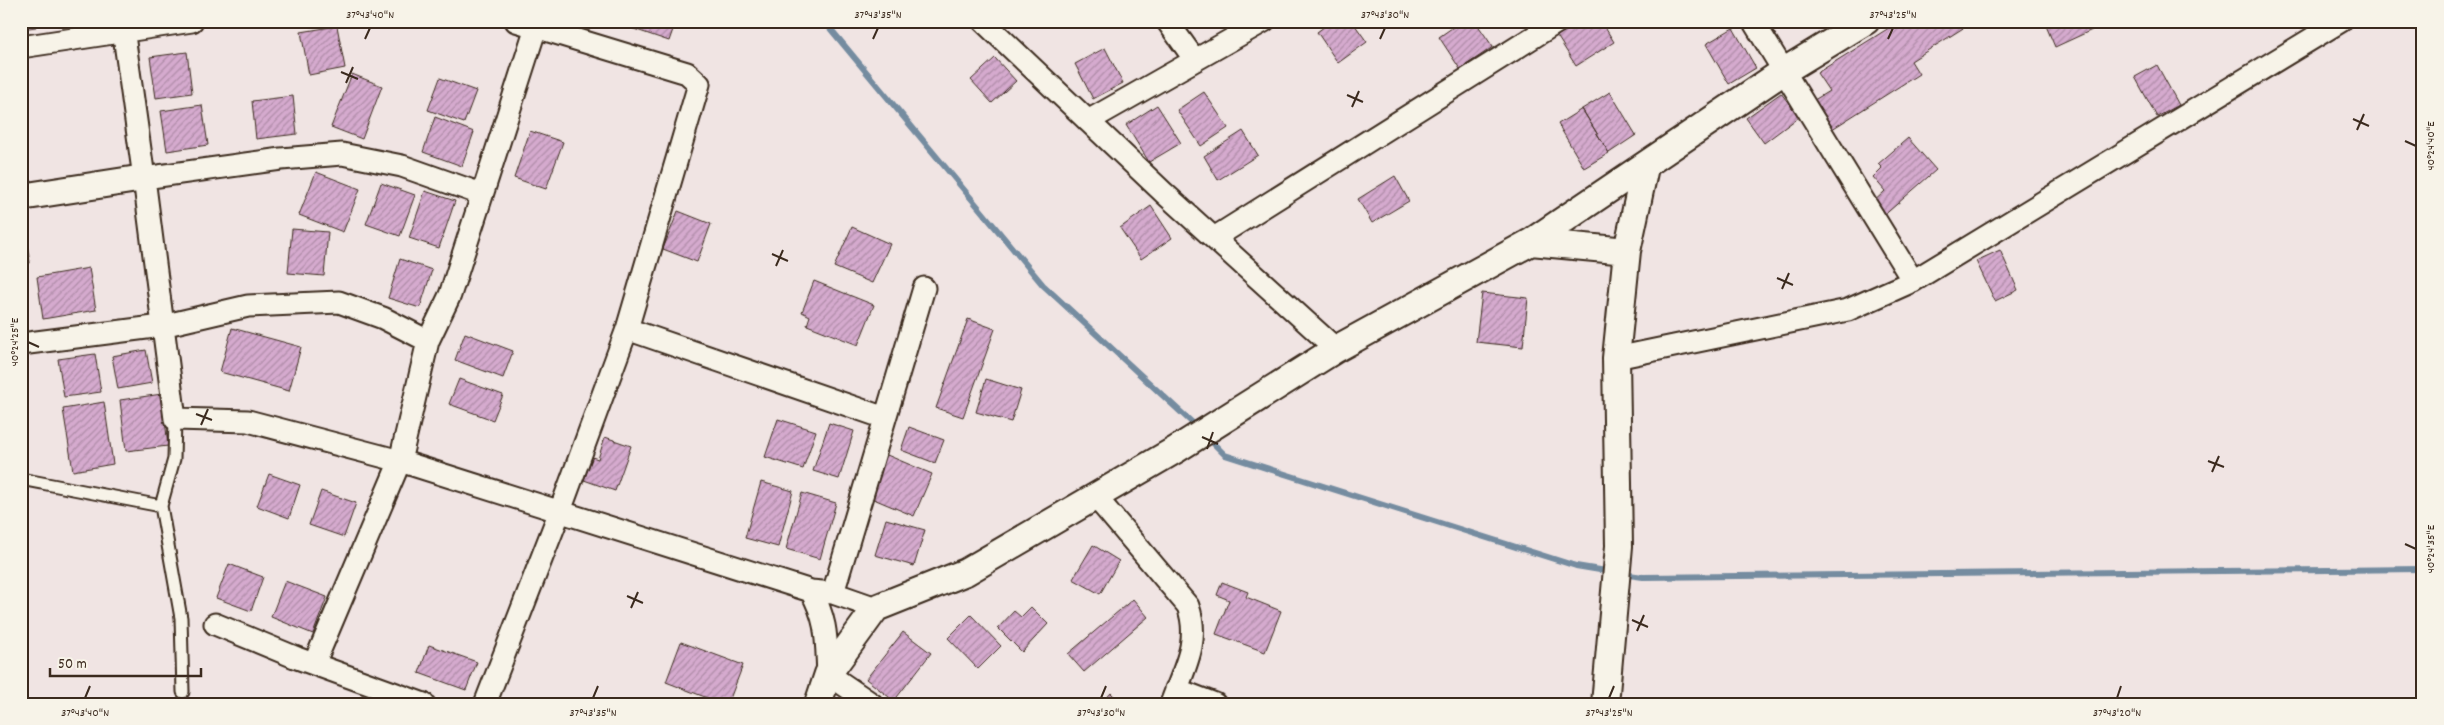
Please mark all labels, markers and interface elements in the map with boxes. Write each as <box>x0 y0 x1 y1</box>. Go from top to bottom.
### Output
text: 37°43'40"N <box>346 7 394 24</box>
text: 37°43'35"N <box>854 7 902 24</box>
text: 37°43'30"N <box>1361 7 1409 24</box>
text: 37°43'25"N <box>1869 7 1917 24</box>
text: 40°24'40"E <box>2423 121 2440 171</box>
text: 40°24'25"E <box>7 317 24 366</box>
text: 40°24'35"E <box>2423 524 2440 573</box>
scale bar <box>50 645 201 677</box>
text: 50 m <box>58 654 87 676</box>
text: 37°43'40"N <box>61 705 109 722</box>
text: 37°43'35"N <box>569 705 617 722</box>
text: 37°43'30"N <box>1077 705 1125 722</box>
text: 37°43'25"N <box>1585 705 1633 722</box>
text: 37°43'20"N <box>2093 705 2141 722</box>

